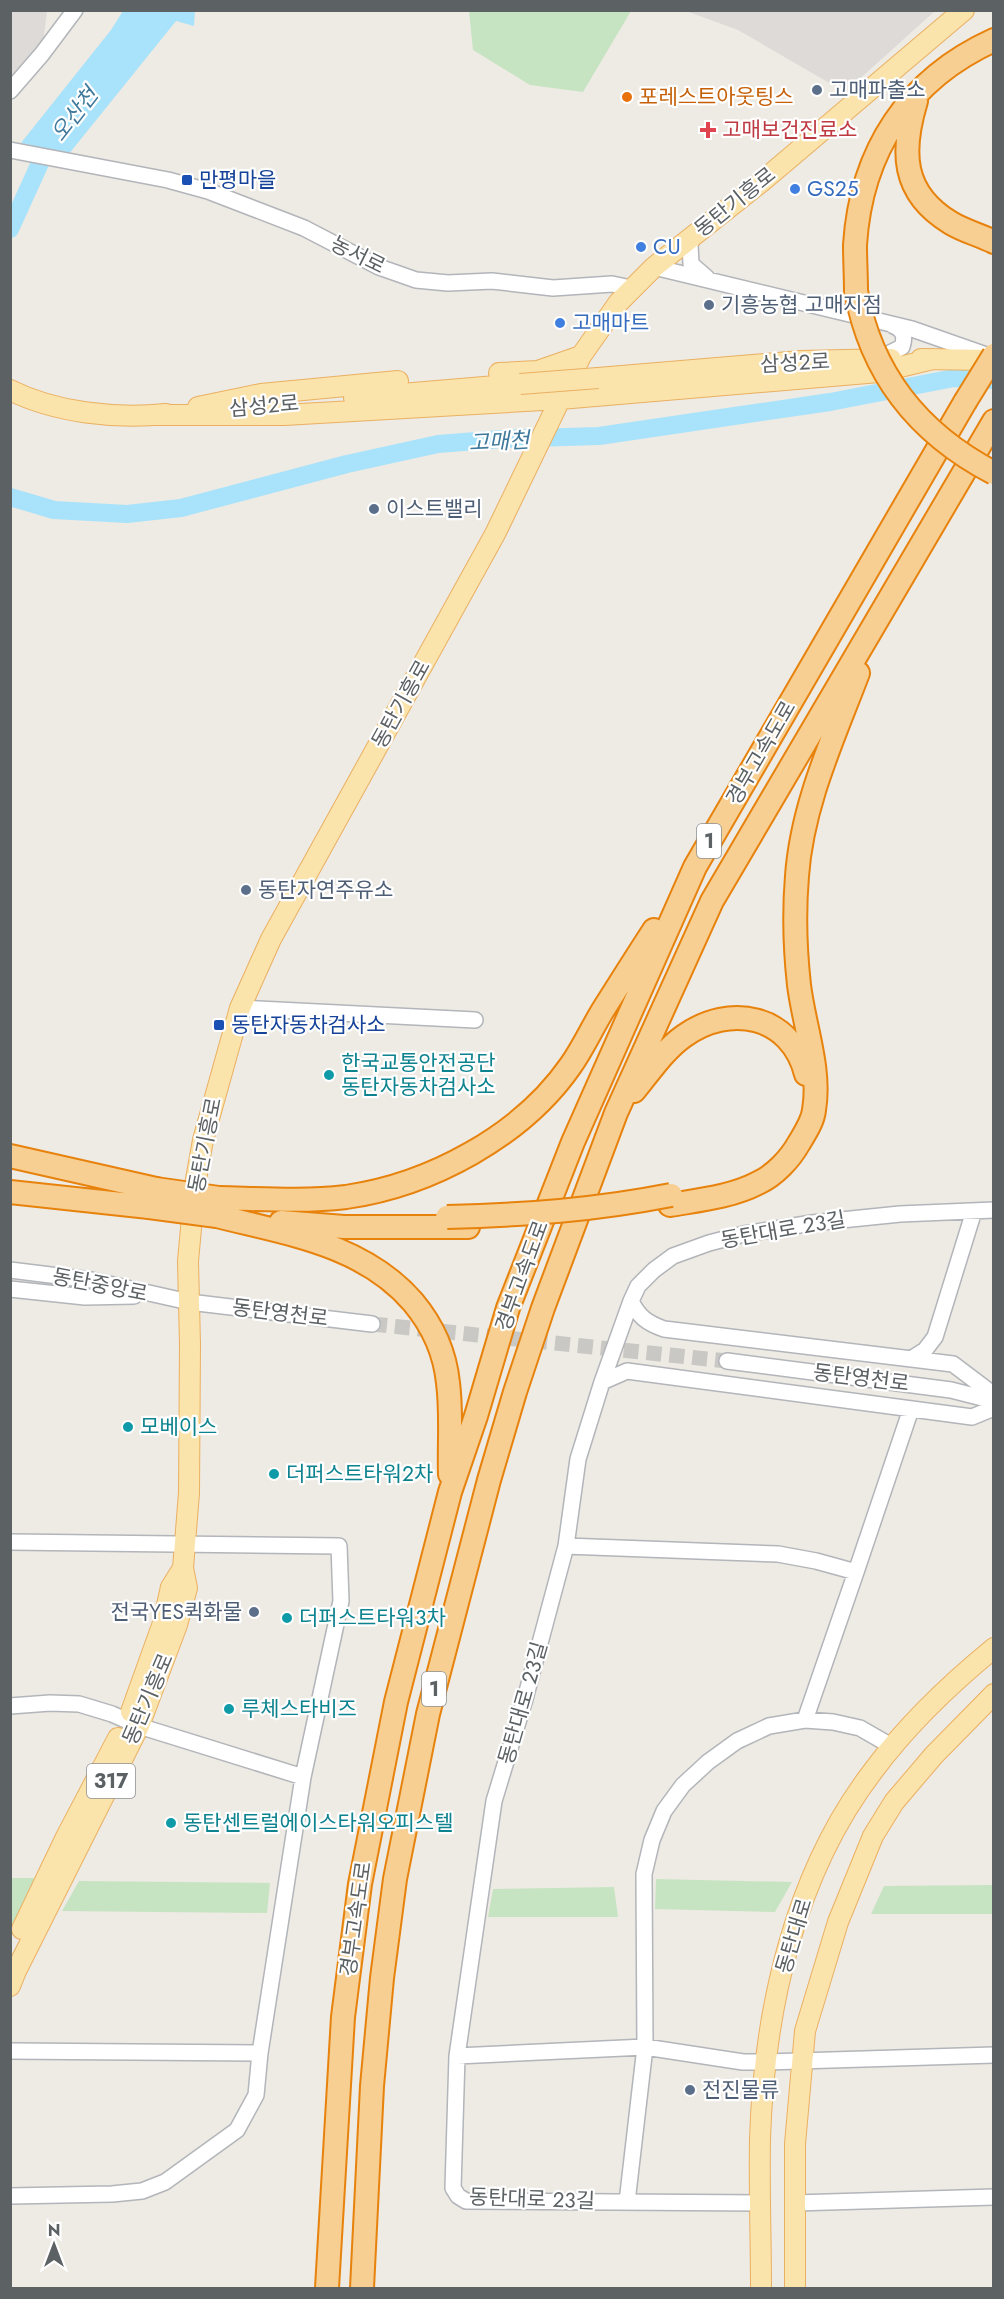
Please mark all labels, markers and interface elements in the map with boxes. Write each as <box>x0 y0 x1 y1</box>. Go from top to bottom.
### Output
place label: 고매파출소 <box>829 75 926 105</box>
water label: 오산천 <box>43 78 107 148</box>
place label: 포레스트아웃팅스 <box>639 82 794 112</box>
marker: 고매파출소 <box>810 83 824 97</box>
marker: 포레스트아웃팅스 <box>620 90 634 104</box>
place label: 고매보건진료소 <box>722 115 857 145</box>
marker: 고매보건진료소 <box>699 121 717 139</box>
street label: 동탄기흥로 <box>688 160 782 244</box>
place label: 만평마을 <box>199 165 276 195</box>
marker: 만평마을 <box>180 173 194 187</box>
place label: GS25 <box>807 174 859 204</box>
marker: GS25 <box>788 182 802 196</box>
street label: 농서로 <box>325 229 391 281</box>
place label: CU <box>653 232 681 262</box>
marker: CU <box>634 240 648 254</box>
place label: 기흥농협 고매지점 <box>721 290 882 320</box>
marker: 기흥농협 고매지점 <box>702 298 716 312</box>
place label: 고매마트 <box>572 308 649 338</box>
marker: 고매마트 <box>553 316 567 330</box>
street label: 삼성2로 <box>759 346 831 380</box>
street label: 삼성2로 <box>228 388 300 424</box>
water label: 고매천 <box>468 423 533 459</box>
place label: 이스트밸리 <box>386 494 483 524</box>
marker: 이스트밸리 <box>367 502 381 516</box>
street label: 동탄기흥로 <box>364 654 438 754</box>
street label: 경부고속도로 <box>719 695 803 811</box>
road number: 1 <box>697 824 721 858</box>
place label: 동탄자연주유소 <box>258 875 393 905</box>
marker: 동탄자연주유소 <box>239 883 253 897</box>
place label: 동탄자동차검사소 <box>231 1010 386 1040</box>
marker: 동탄자동차검사소 <box>212 1018 226 1032</box>
place label: 한국교통안전공단 동탄자동차검사소 <box>341 1048 496 1102</box>
marker: 한국교통안전공단 동탄자동차검사소 <box>322 1068 336 1082</box>
street label: 동탄기흥로 <box>181 1095 229 1195</box>
street label: 동탄대로 23길 <box>718 1204 848 1256</box>
street label: 경부고속도로 <box>488 1216 556 1336</box>
street label: 동탄중앙로 <box>50 1261 150 1309</box>
street label: 동탄영천로 <box>230 1292 330 1334</box>
street label: 동탄영천로 <box>811 1357 911 1399</box>
place label: 모베이스 <box>140 1412 217 1442</box>
marker: 모베이스 <box>121 1420 135 1434</box>
place label: 더퍼스트타워2차 <box>286 1459 433 1489</box>
marker: 더퍼스트타워2차 <box>267 1467 281 1481</box>
place label: 전국YES퀵화물 <box>111 1597 242 1627</box>
place label: 더퍼스트타워3차 <box>299 1603 446 1633</box>
marker: 전국YES퀵화물 <box>247 1605 261 1619</box>
marker: 더퍼스트타워3차 <box>280 1611 294 1625</box>
street label: 동탄대로 23길 <box>491 1638 555 1768</box>
street label: 동탄기흥로 <box>115 1649 181 1749</box>
road number: 1 <box>422 1672 446 1706</box>
place label: 루체스타비즈 <box>241 1694 357 1724</box>
marker: 루체스타비즈 <box>222 1702 236 1716</box>
road number: 317 <box>87 1764 135 1798</box>
place label: 동탄센트럴에이스타워오피스텔 <box>183 1808 453 1838</box>
marker: 동탄센트럴에이스타워오피스텔 <box>164 1816 178 1830</box>
street label: 경부고속도로 <box>333 1860 379 1978</box>
street label: 동탄대로 <box>768 1895 820 1977</box>
place label: 전진물류 <box>702 2075 779 2105</box>
marker: 전진물류 <box>683 2083 697 2097</box>
street label: 동탄대로 23길 <box>468 2182 596 2216</box>
north arrow <box>24 2215 84 2275</box>
text: N <box>48 2219 60 2242</box>

